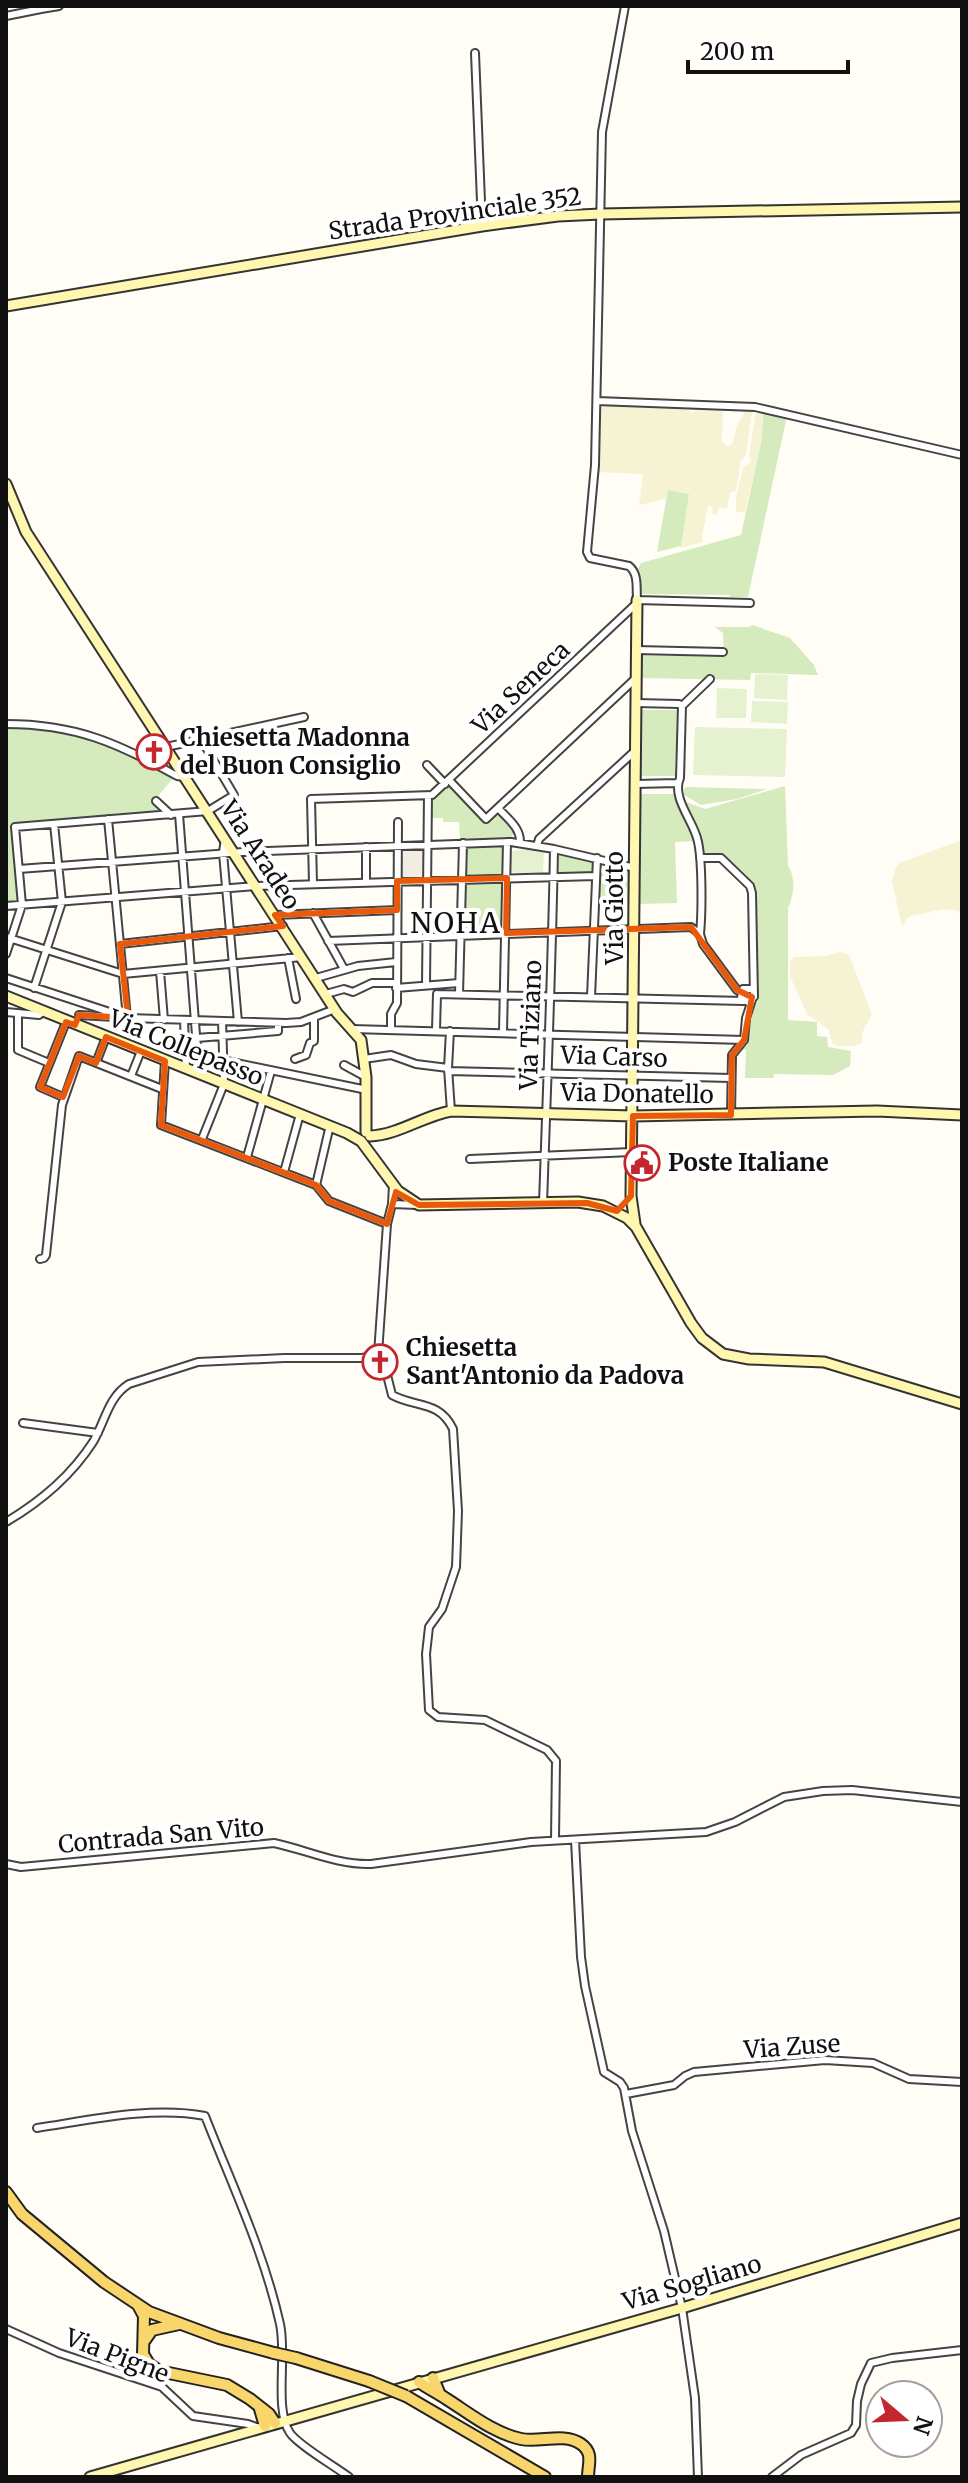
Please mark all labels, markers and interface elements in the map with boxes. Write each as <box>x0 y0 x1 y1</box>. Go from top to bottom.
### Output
scale bar <box>688 24 848 74</box>
text: 200 m <box>700 36 775 67</box>
street label: Strada Provinciale 352 <box>326 180 583 247</box>
street label: Via Seneca <box>464 634 576 742</box>
place label: Chiesetta Madonna del Buon Consiglio <box>180 722 410 781</box>
church icon: Chiesetta Madonna del Buon Consiglio <box>135 733 173 771</box>
street label: Via Aradeo <box>213 793 307 915</box>
street label: Via Giotto <box>599 851 630 966</box>
district label: NOHA <box>410 905 502 941</box>
street label: Via Tiziano <box>513 959 548 1092</box>
street label: Via Collepasso <box>103 1002 268 1093</box>
street label: Via Carso <box>559 1039 668 1074</box>
street label: Via Donatello <box>559 1077 714 1110</box>
public building icon: Poste Italiane <box>623 1144 661 1182</box>
place label: Poste Italiane <box>668 1147 829 1178</box>
place label: Chiesetta Sant'Antonio da Padova <box>406 1332 684 1391</box>
church icon: Chiesetta Sant'Antonio da Padova <box>361 1343 399 1381</box>
street label: Contrada San Vito <box>57 1811 265 1860</box>
street label: Via Zuse <box>742 2028 841 2065</box>
street label: Via Sogliano <box>618 2248 765 2317</box>
street label: Via Pigne <box>60 2321 173 2389</box>
north arrow <box>864 2379 944 2459</box>
text: N <box>907 2413 939 2439</box>

